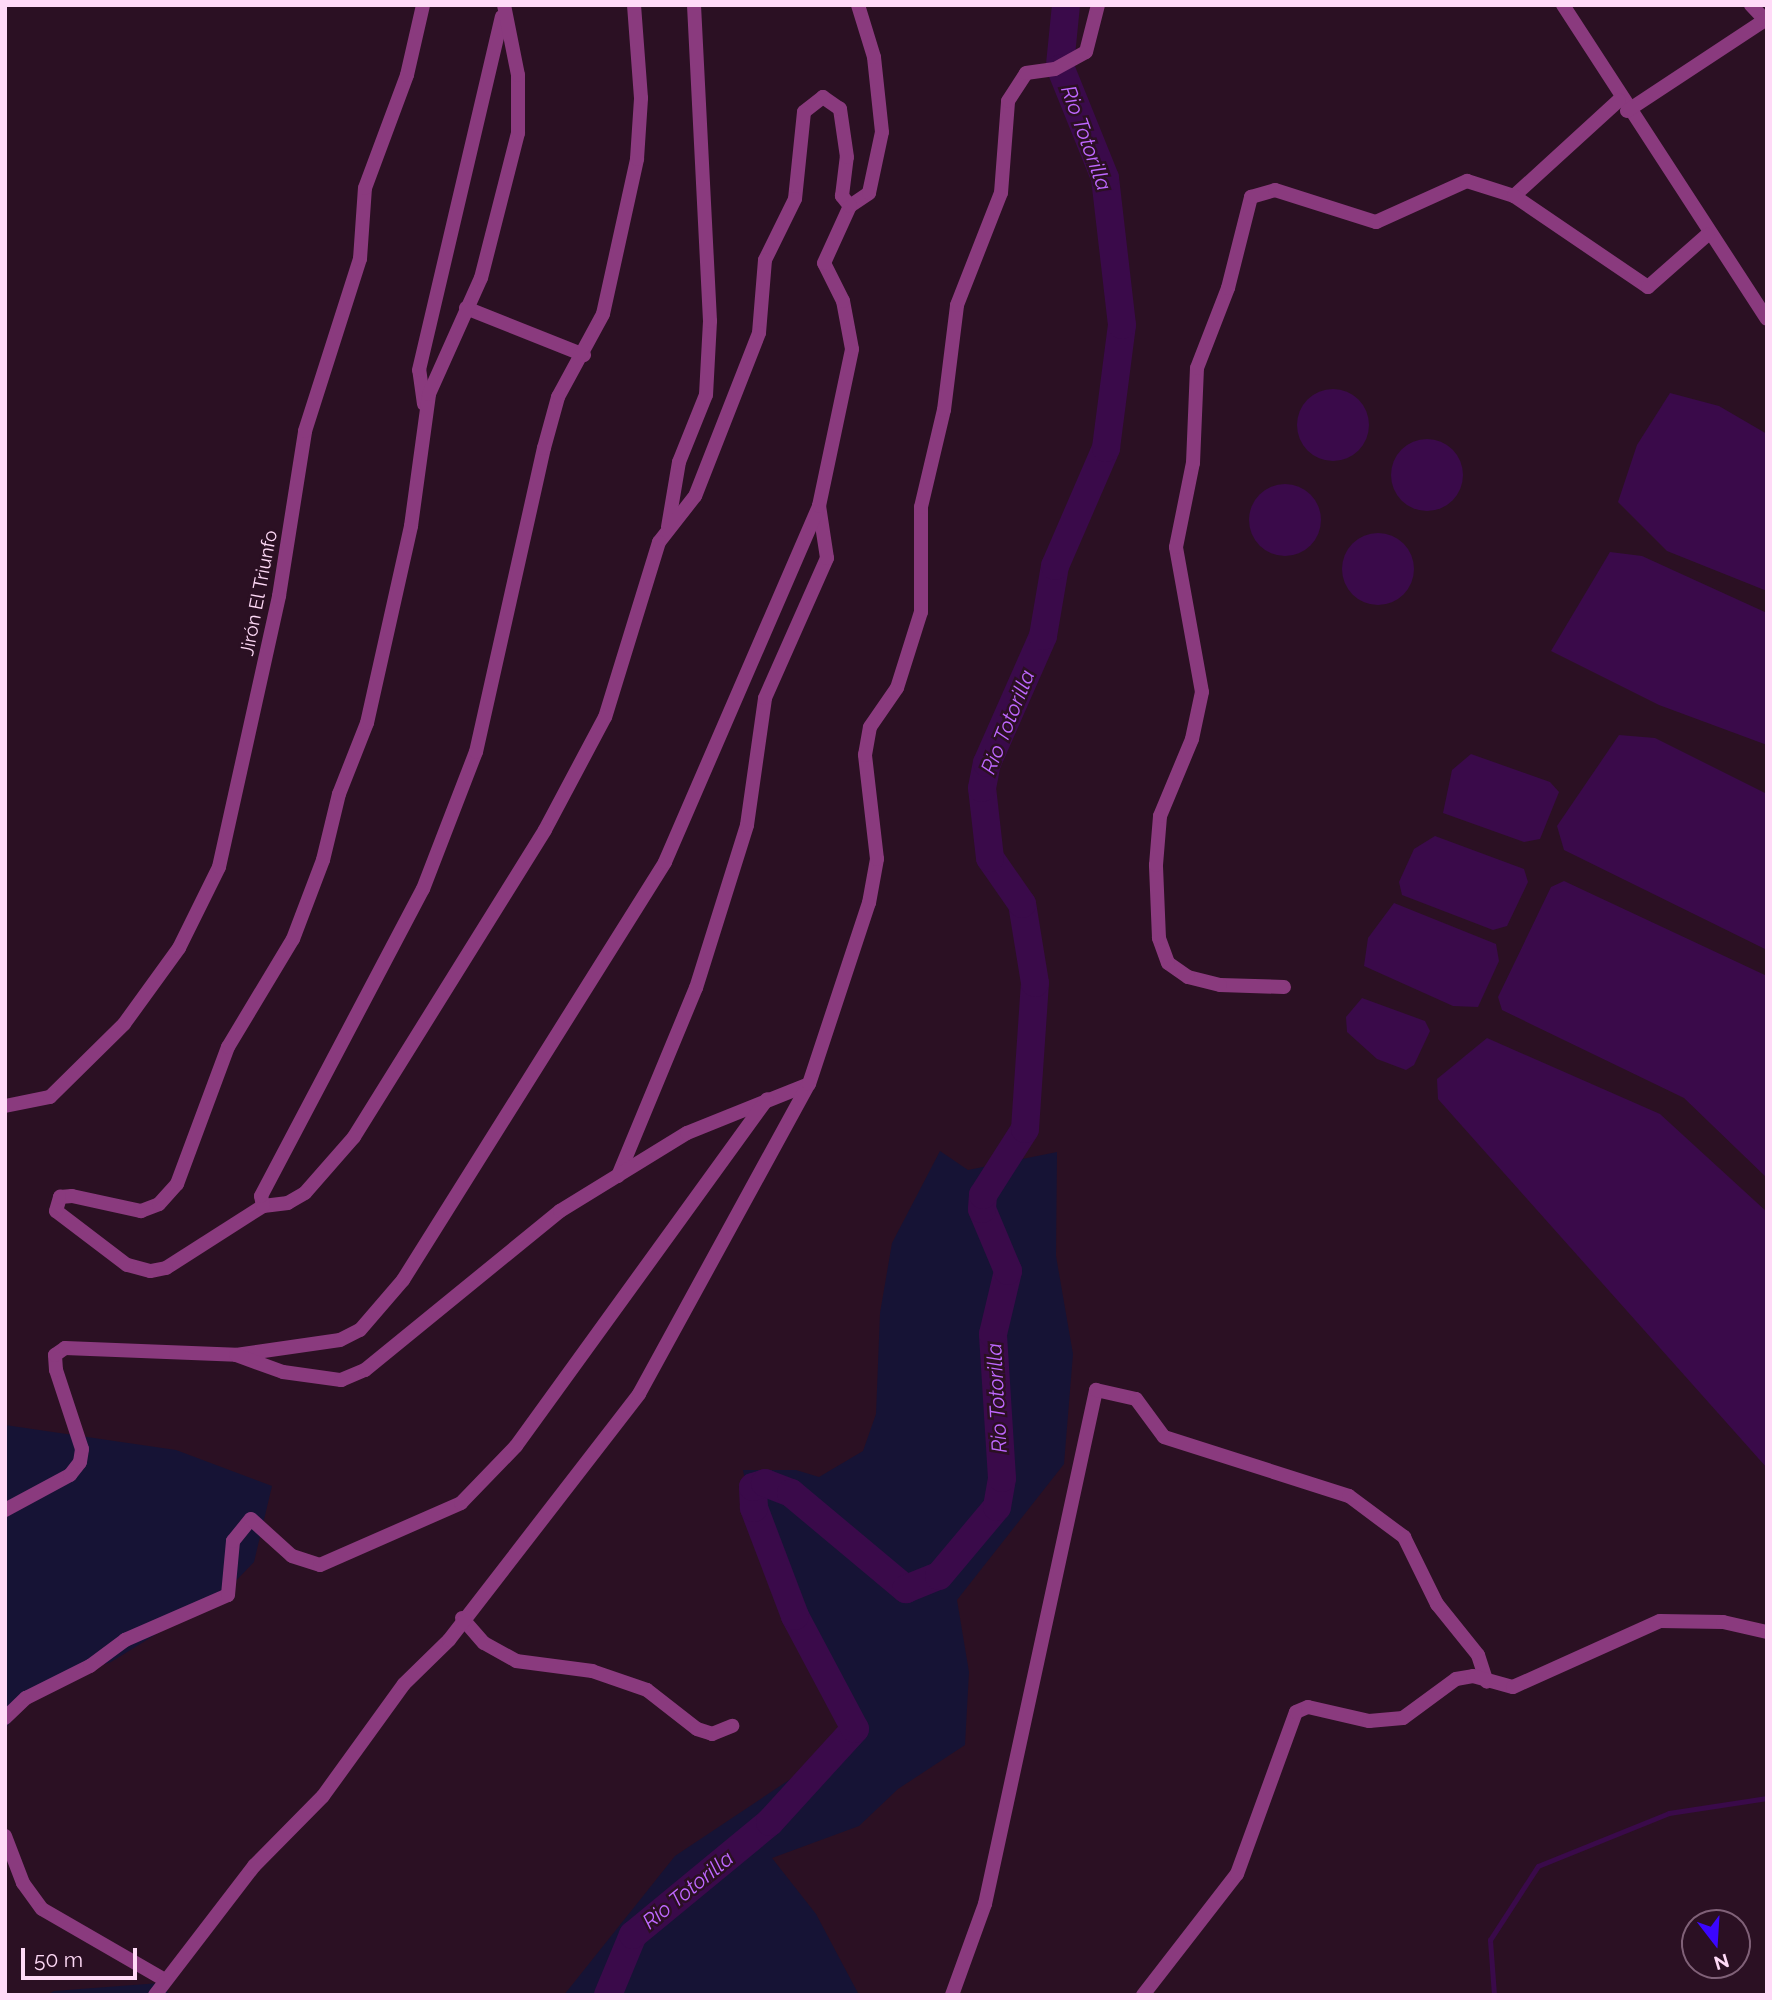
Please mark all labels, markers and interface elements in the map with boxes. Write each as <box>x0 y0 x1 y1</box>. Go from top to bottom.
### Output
water label: Rio Totorilla <box>1055 82 1117 194</box>
street label: Jirón El Triunfo <box>236 528 282 658</box>
water label: Rio Totorilla <box>976 666 1040 778</box>
water label: Rio Totorilla <box>982 1342 1012 1454</box>
water label: Rio Totorilla <box>637 1845 739 1935</box>
north arrow <box>1681 1909 1751 1979</box>
scale bar <box>24 1934 140 1978</box>
text: 50 m <box>34 1947 83 1972</box>
text: N <box>1711 1950 1732 1975</box>

